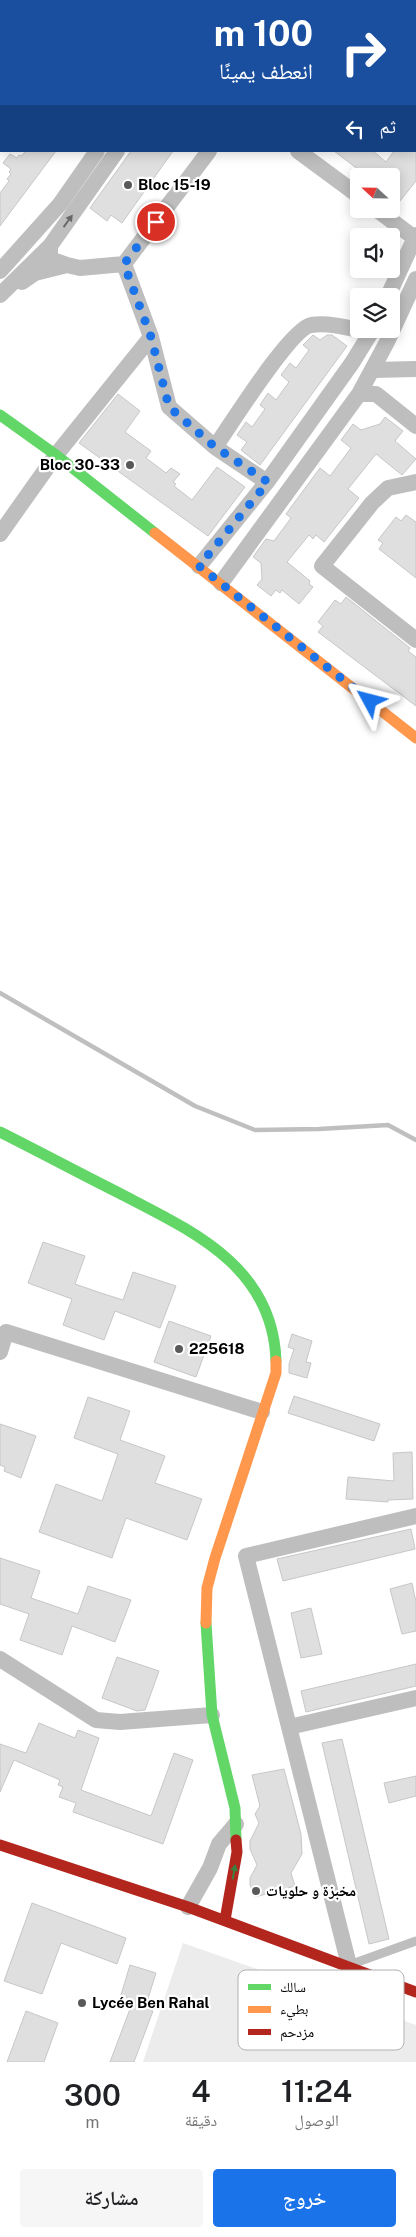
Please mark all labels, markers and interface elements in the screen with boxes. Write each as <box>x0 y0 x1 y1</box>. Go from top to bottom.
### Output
text: 100 m <box>214 13 313 54</box>
icon: right <box>331 20 396 85</box>
text: انعطف يمينًا <box>219 58 313 84</box>
icon: left <box>341 115 369 143</box>
text: ثم <box>379 115 396 137</box>
north arrow <box>350 168 400 218</box>
map controls <box>350 168 400 338</box>
place label: Bloc 15-19 <box>138 176 211 193</box>
marker: Bloc 15-19 <box>122 179 134 191</box>
pin <box>135 201 177 243</box>
icon: arrive <box>142 208 170 236</box>
one-way arrow <box>63 214 73 227</box>
button: sound <box>350 228 400 278</box>
button: layers <box>350 288 400 338</box>
place label: Bloc 30-33 <box>40 456 120 473</box>
marker: Bloc 30-33 <box>124 459 136 471</box>
position arrow <box>343 674 395 726</box>
place label: 225618 <box>189 1340 245 1357</box>
marker: 225618 <box>173 1343 185 1355</box>
one-way arrow <box>230 1864 238 1880</box>
place label: مخبزة و حلويات <box>266 1882 356 1900</box>
marker: مخبزة و حلويات <box>250 1885 262 1897</box>
legend <box>238 1970 404 2050</box>
text: سالك <box>280 1979 306 1995</box>
place label: Lycée Ben Rahal <box>92 1994 209 2011</box>
marker: Lycée Ben Rahal <box>76 1997 88 2009</box>
text: بطيء <box>280 2001 309 2021</box>
text: مزدحم <box>280 2024 314 2042</box>
text: 4 <box>191 2073 211 2109</box>
text: 11:24 <box>281 2073 352 2109</box>
text: 300 <box>64 2077 121 2113</box>
text: دقيقة <box>185 2111 217 2130</box>
text: الوصول <box>294 2111 339 2130</box>
text: m <box>85 2113 99 2132</box>
button: مشاركة <box>20 2169 203 2227</box>
button: خروج <box>213 2169 396 2227</box>

